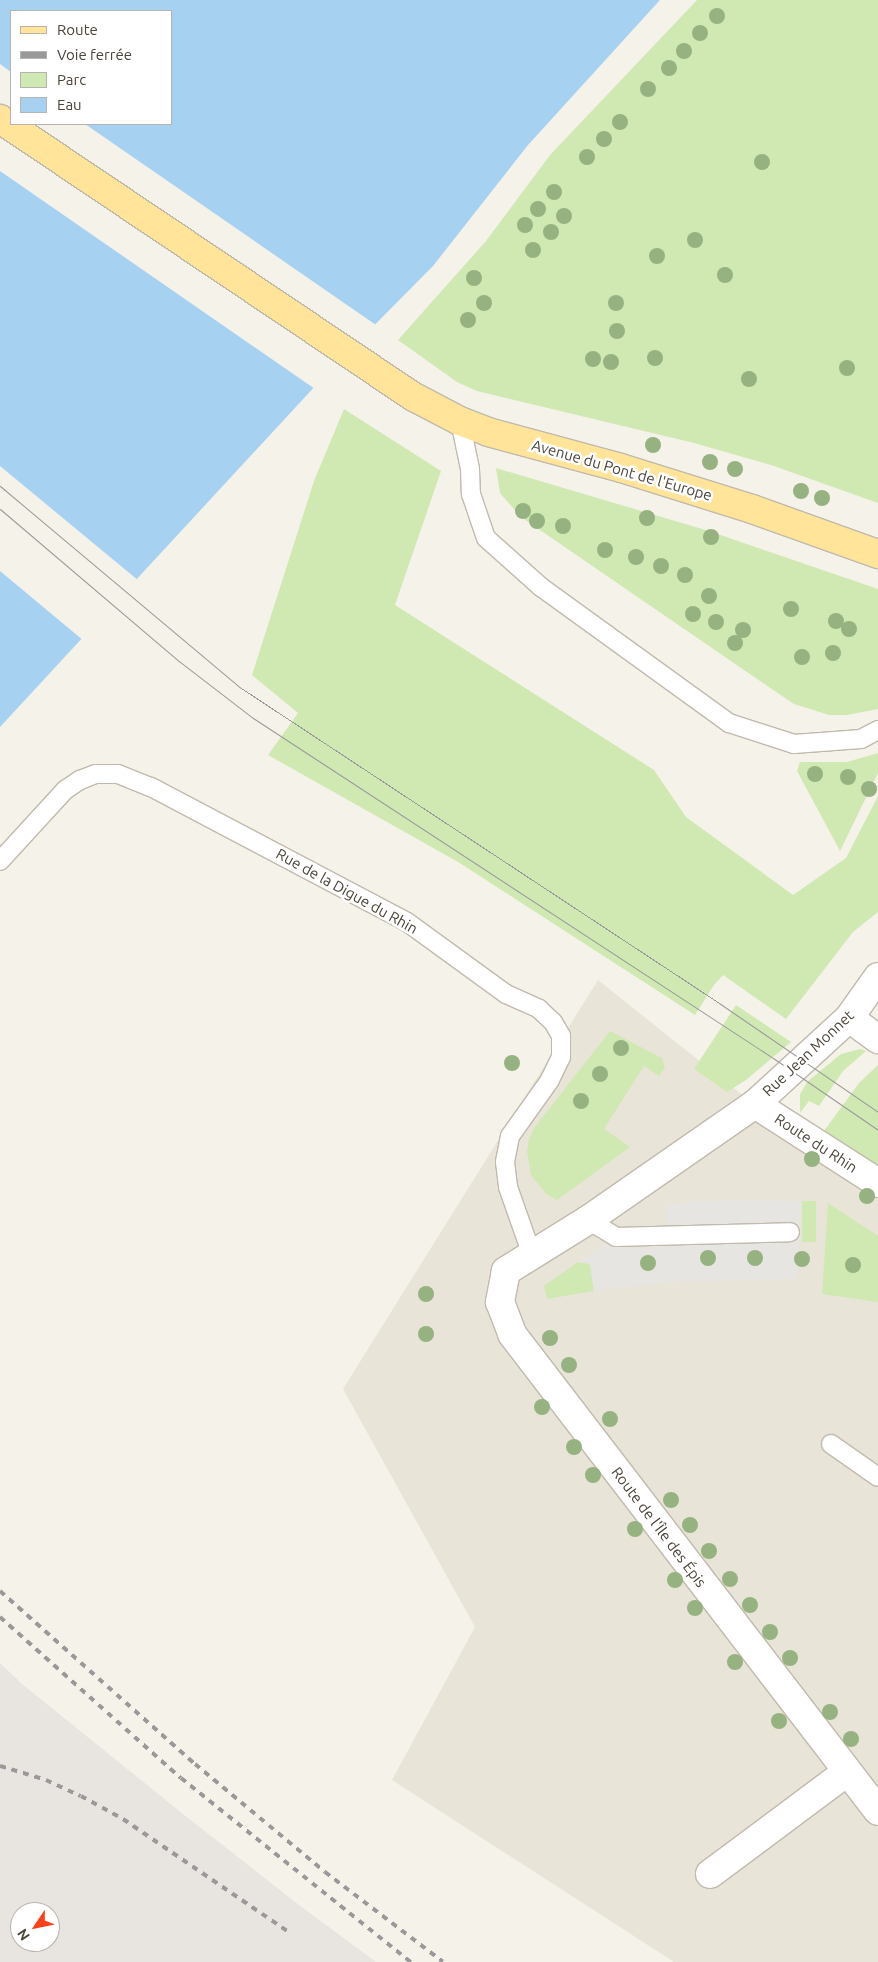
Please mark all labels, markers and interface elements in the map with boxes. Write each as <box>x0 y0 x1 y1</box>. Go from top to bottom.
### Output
legend <box>10 10 172 125</box>
text: Route <box>57 21 98 38</box>
text: Voie ferrée <box>57 46 132 63</box>
text: Parc <box>57 71 86 88</box>
text: Eau <box>57 96 82 113</box>
street label: Avenue du Pont de l'Europe <box>530 436 714 504</box>
street label: Rue de la Digue du Rhin <box>273 845 421 937</box>
street label: Rue Jean Monnet <box>759 1006 857 1100</box>
street label: Route du Rhin <box>771 1110 861 1176</box>
street label: Route de l'Île des Épis <box>608 1463 710 1591</box>
north arrow <box>10 1902 60 1952</box>
text: N <box>14 1926 33 1944</box>

